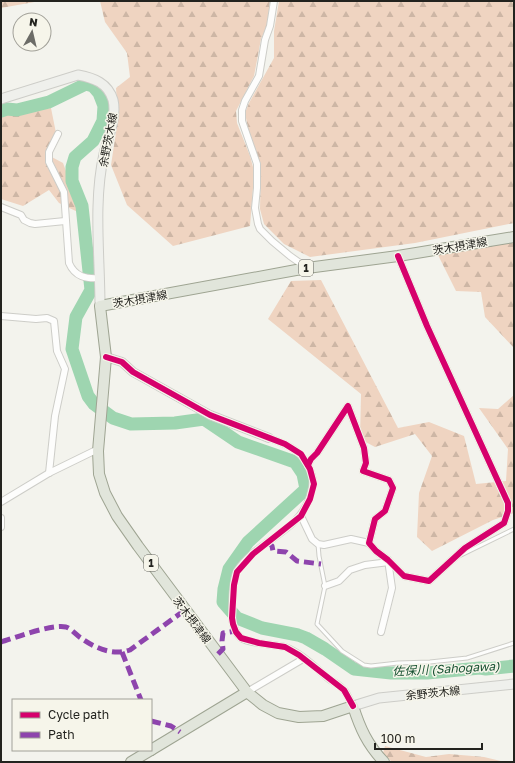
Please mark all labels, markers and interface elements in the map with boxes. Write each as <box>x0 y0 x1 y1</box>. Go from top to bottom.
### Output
north arrow <box>12 12 52 52</box>
text: N <box>28 15 39 29</box>
street label: 余野茨木線 <box>96 112 119 168</box>
street label: 茨木摂津線 <box>432 234 488 257</box>
road number: 1 <box>299 260 313 276</box>
street label: 茨木摂津線 <box>112 287 168 310</box>
road number: 1 <box>144 555 158 571</box>
street label: 茨木摂津線 <box>171 594 214 646</box>
water label: 佐保川 (Sahogawa) <box>392 658 500 679</box>
street label: 余野茨木線 <box>405 683 461 702</box>
legend <box>12 699 152 751</box>
text: Cycle path <box>48 707 109 722</box>
scale bar <box>375 725 482 751</box>
text: Path <box>48 727 75 742</box>
text: 100 m <box>381 731 415 746</box>

